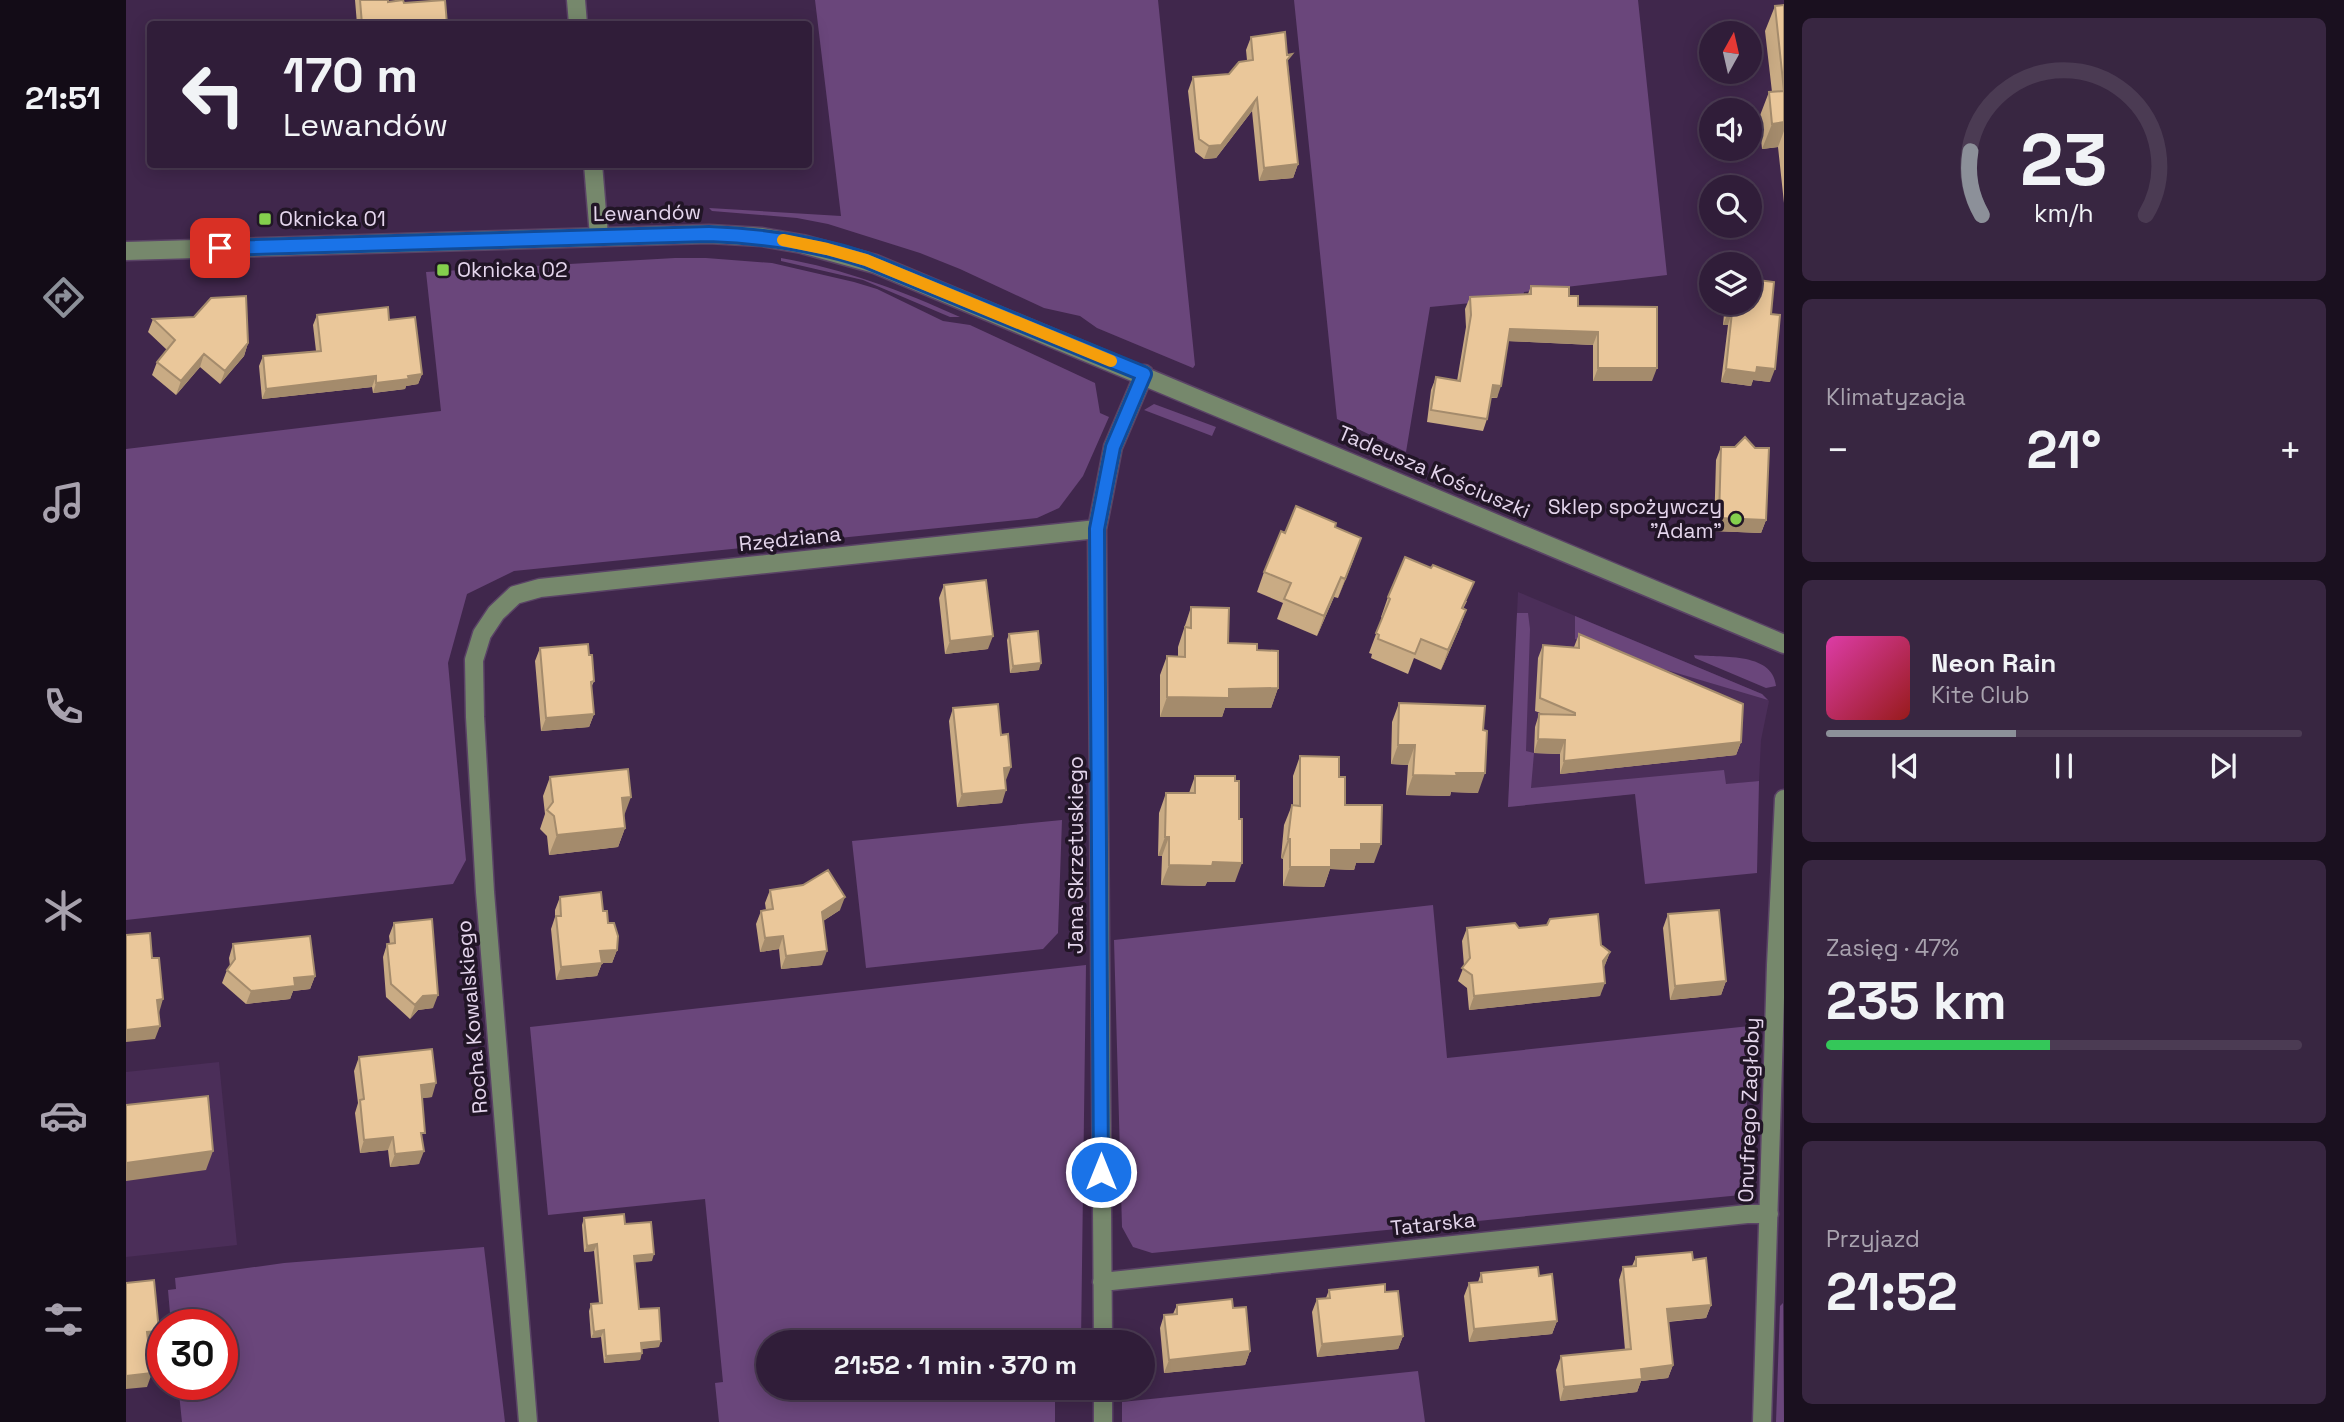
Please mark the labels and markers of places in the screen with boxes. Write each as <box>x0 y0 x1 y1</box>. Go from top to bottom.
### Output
place label: Oknicka 01 <box>279 205 386 232</box>
marker: Oknicka 01 <box>257 211 273 227</box>
pin <box>190 218 250 278</box>
place label: Oknicka 02 <box>457 256 568 283</box>
marker: Oknicka 02 <box>435 262 451 278</box>
place label: Sklep spożywczy "Adam" <box>1548 493 1722 544</box>
marker: Sklep spożywczy "Adam" <box>1728 511 1744 527</box>

